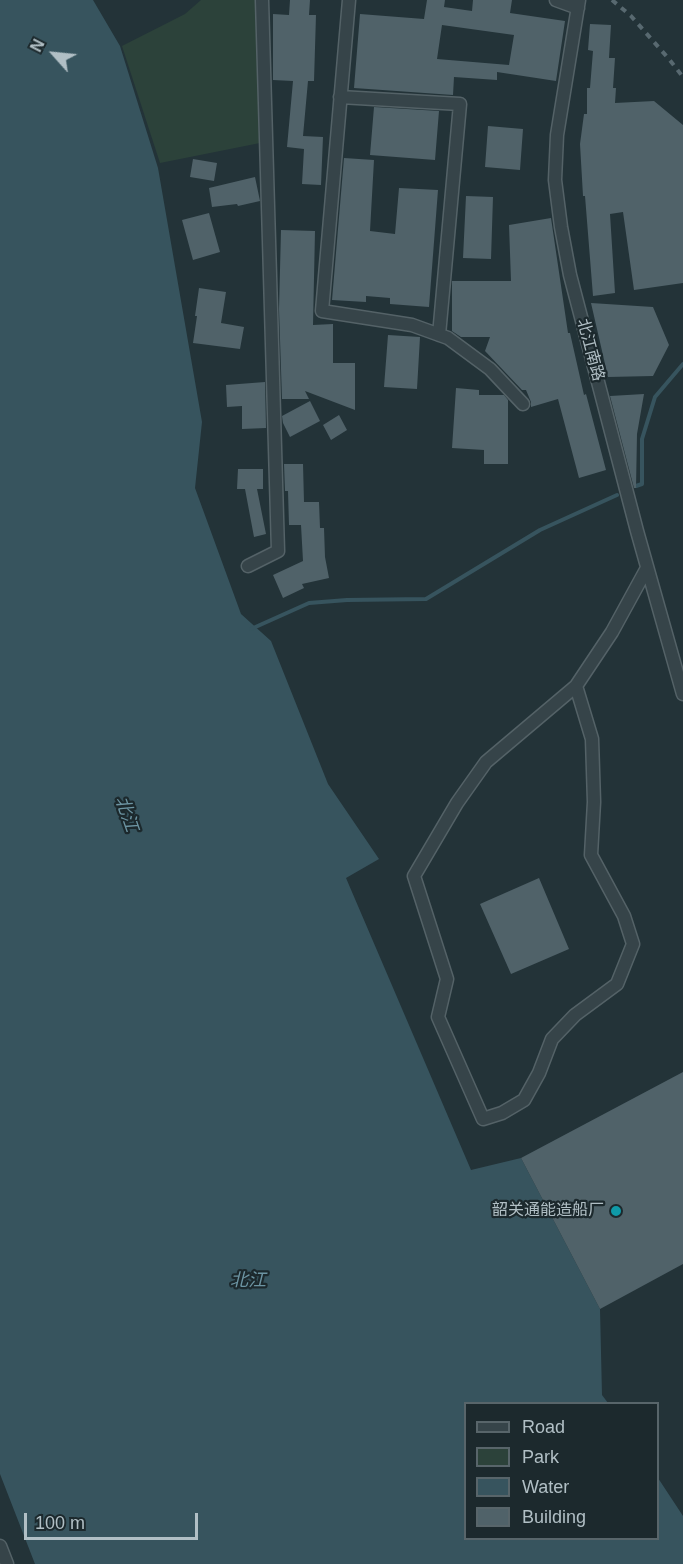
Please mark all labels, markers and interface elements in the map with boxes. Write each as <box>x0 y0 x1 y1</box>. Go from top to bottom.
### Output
north arrow <box>24 24 84 84</box>
text: N <box>27 37 48 55</box>
street label: 北江南路 <box>572 317 608 383</box>
water label: 北江 <box>110 793 142 835</box>
place label: 韶关通能造船厂 <box>492 1201 604 1221</box>
marker: 韶关通能造船厂 <box>609 1204 623 1218</box>
water label: 北江 <box>230 1270 266 1292</box>
legend <box>464 1402 659 1540</box>
text: Road <box>522 1417 565 1437</box>
text: Park <box>522 1447 559 1467</box>
text: Water <box>522 1477 569 1497</box>
scale bar <box>27 1501 201 1539</box>
text: Building <box>522 1507 586 1527</box>
text: 100 m <box>35 1513 85 1533</box>

